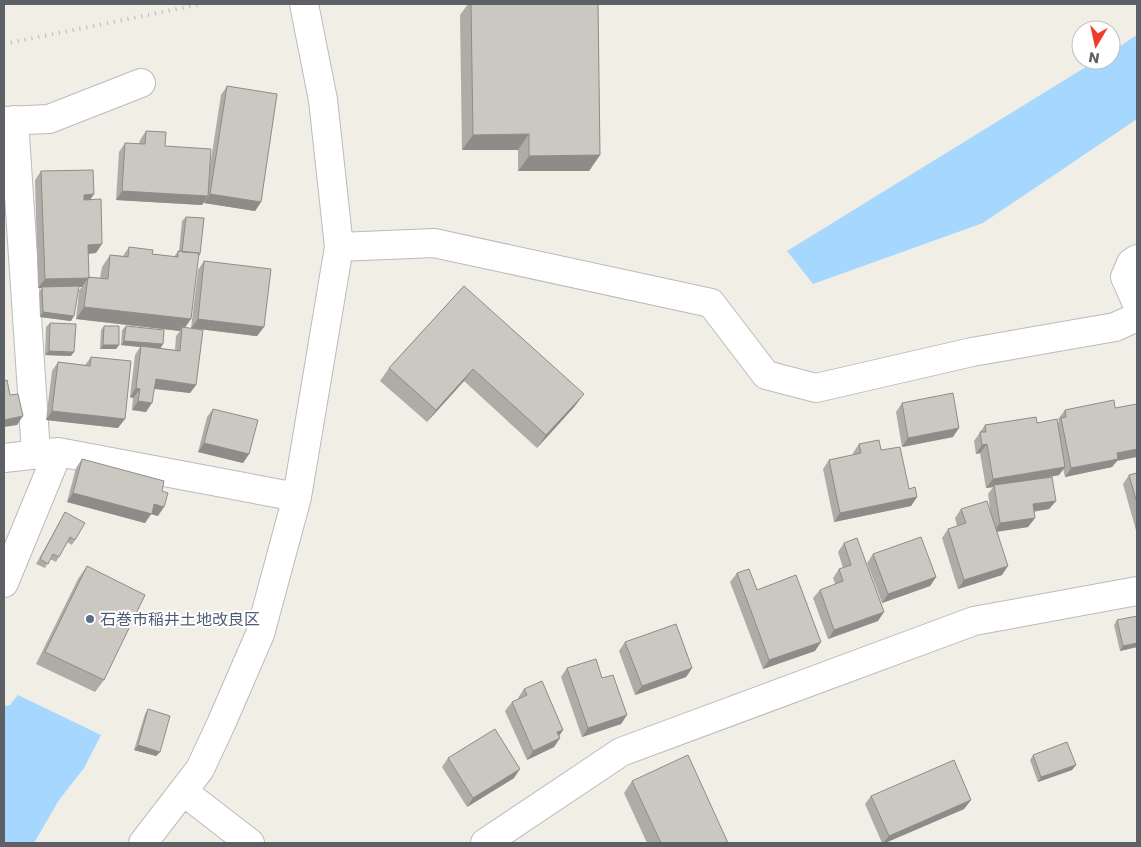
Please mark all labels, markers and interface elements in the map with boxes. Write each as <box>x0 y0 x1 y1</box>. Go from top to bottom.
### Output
north arrow <box>1071 20 1121 70</box>
text: N <box>1087 47 1101 69</box>
place label: 石巻市稲井土地改良区 <box>100 608 260 631</box>
marker: 石巻市稲井土地改良区 <box>84 613 96 625</box>

